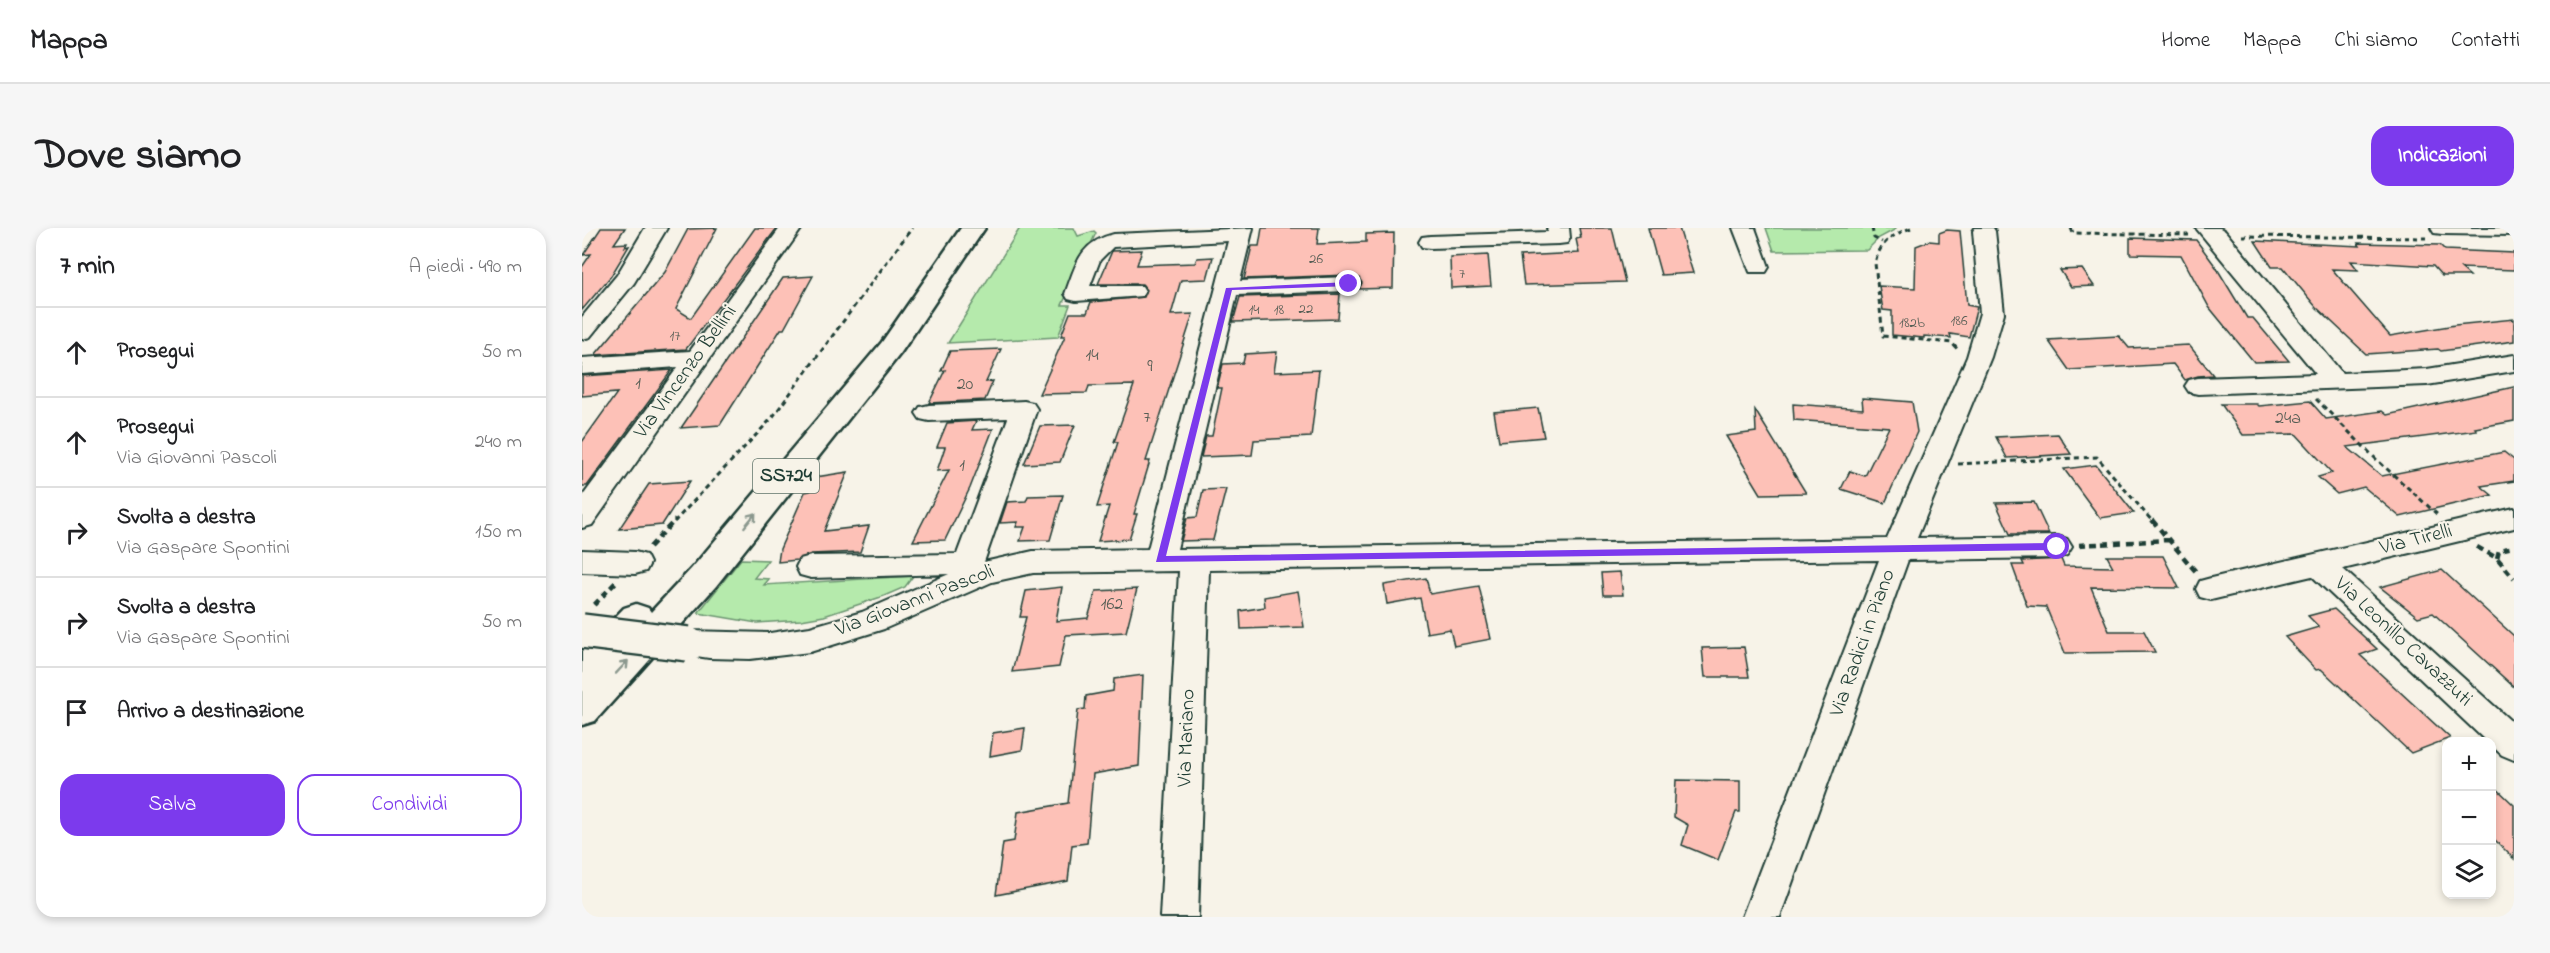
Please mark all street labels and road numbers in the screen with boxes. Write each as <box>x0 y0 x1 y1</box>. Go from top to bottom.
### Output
street label: Via Vincenzo Bellini <box>627 299 745 446</box>
road number: SS724 <box>753 459 819 493</box>
street label: Via Tirelli <box>2376 517 2455 564</box>
street label: Via Giovanni Pascoli <box>830 557 999 646</box>
street label: Via Radici in Piano <box>1822 565 1904 722</box>
street label: Via Leonillo Cavazzuti <box>2326 569 2479 714</box>
street label: Via Mariano <box>1170 688 1204 789</box>

